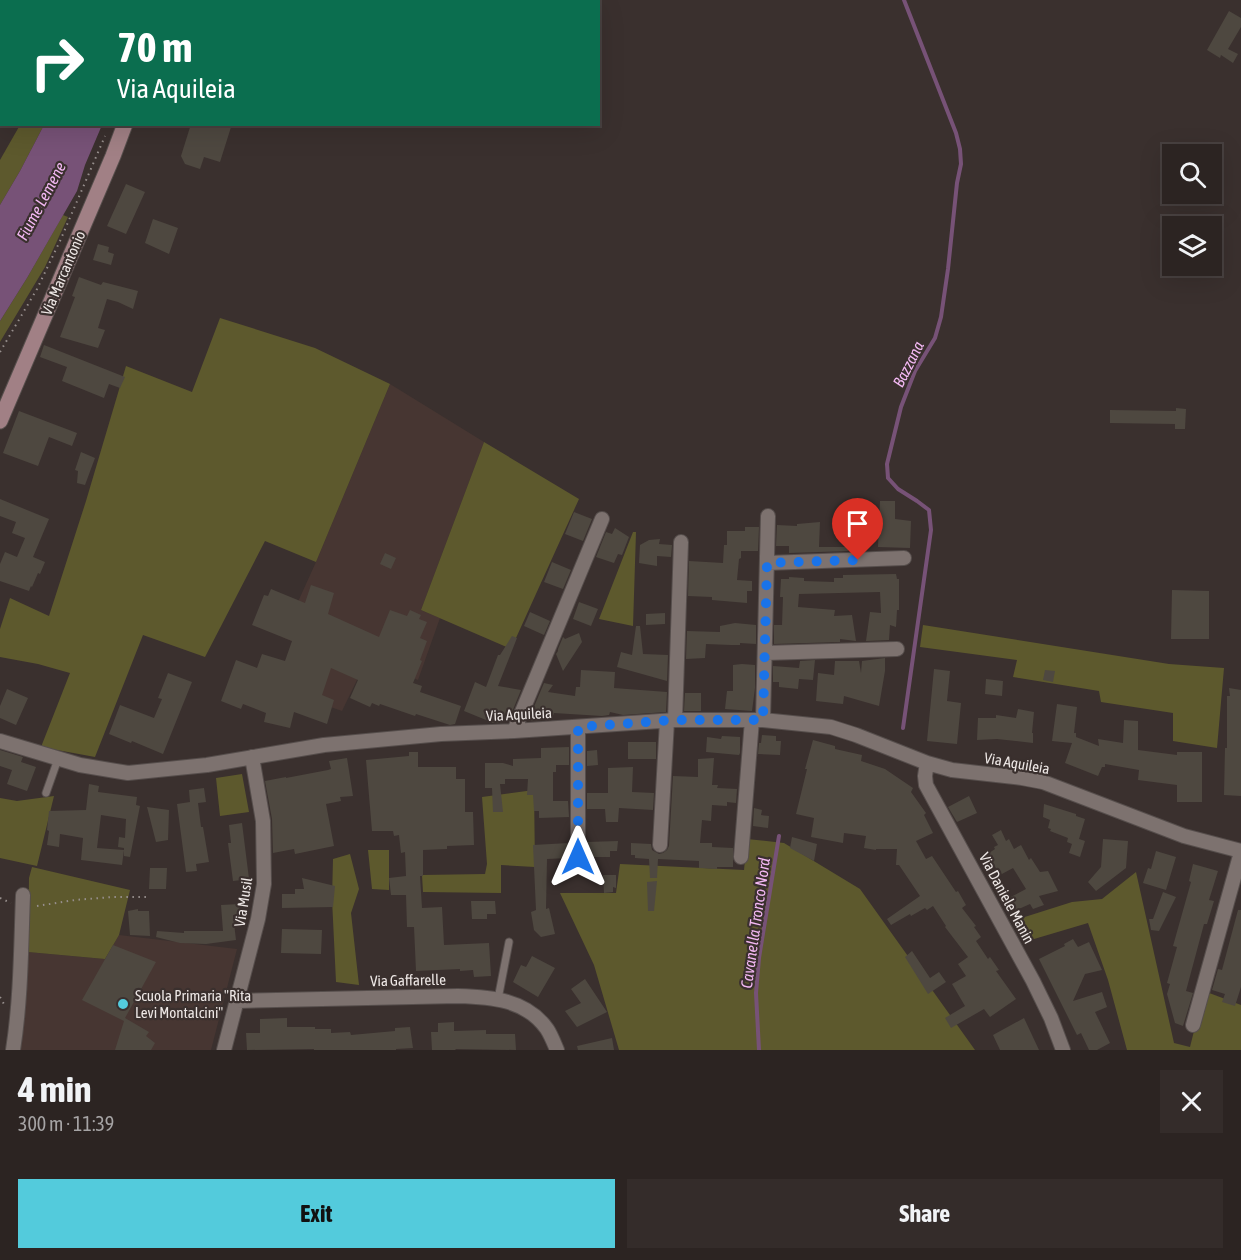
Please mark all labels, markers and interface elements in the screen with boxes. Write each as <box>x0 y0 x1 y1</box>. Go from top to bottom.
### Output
text: 70 m <box>117 23 192 71</box>
icon: right <box>18 24 96 102</box>
text: Via Aquileia <box>117 73 236 104</box>
map controls <box>1162 144 1222 276</box>
button: search <box>1162 144 1222 204</box>
water label: Fiume Lemene <box>13 159 69 243</box>
button: layers <box>1162 216 1222 276</box>
street label: Via Marcantonio <box>38 228 88 318</box>
water label: Bazzana <box>889 338 927 390</box>
pin <box>832 498 883 560</box>
icon: arrive <box>841 507 874 540</box>
street label: Via Aquileia <box>486 704 552 724</box>
street label: Via Aquileia <box>983 749 1051 777</box>
position arrow <box>546 825 610 889</box>
street label: Via Daniele Manin <box>976 850 1038 946</box>
water label: Cavanella Tronco Nord <box>737 856 773 989</box>
street label: Via Musil <box>231 876 255 928</box>
street label: Via Gaffarelle <box>370 971 446 989</box>
place label: Scuola Primaria "Rita Levi Montalcini" <box>135 987 251 1021</box>
marker: Scuola Primaria "Rita Levi Montalcini" <box>116 997 130 1011</box>
text: 4 min <box>18 1068 92 1110</box>
button: close <box>1160 1070 1223 1133</box>
text: 300 m · 11:39 <box>18 1112 114 1135</box>
button: Exit <box>18 1179 615 1248</box>
button: Share <box>627 1179 1223 1248</box>

